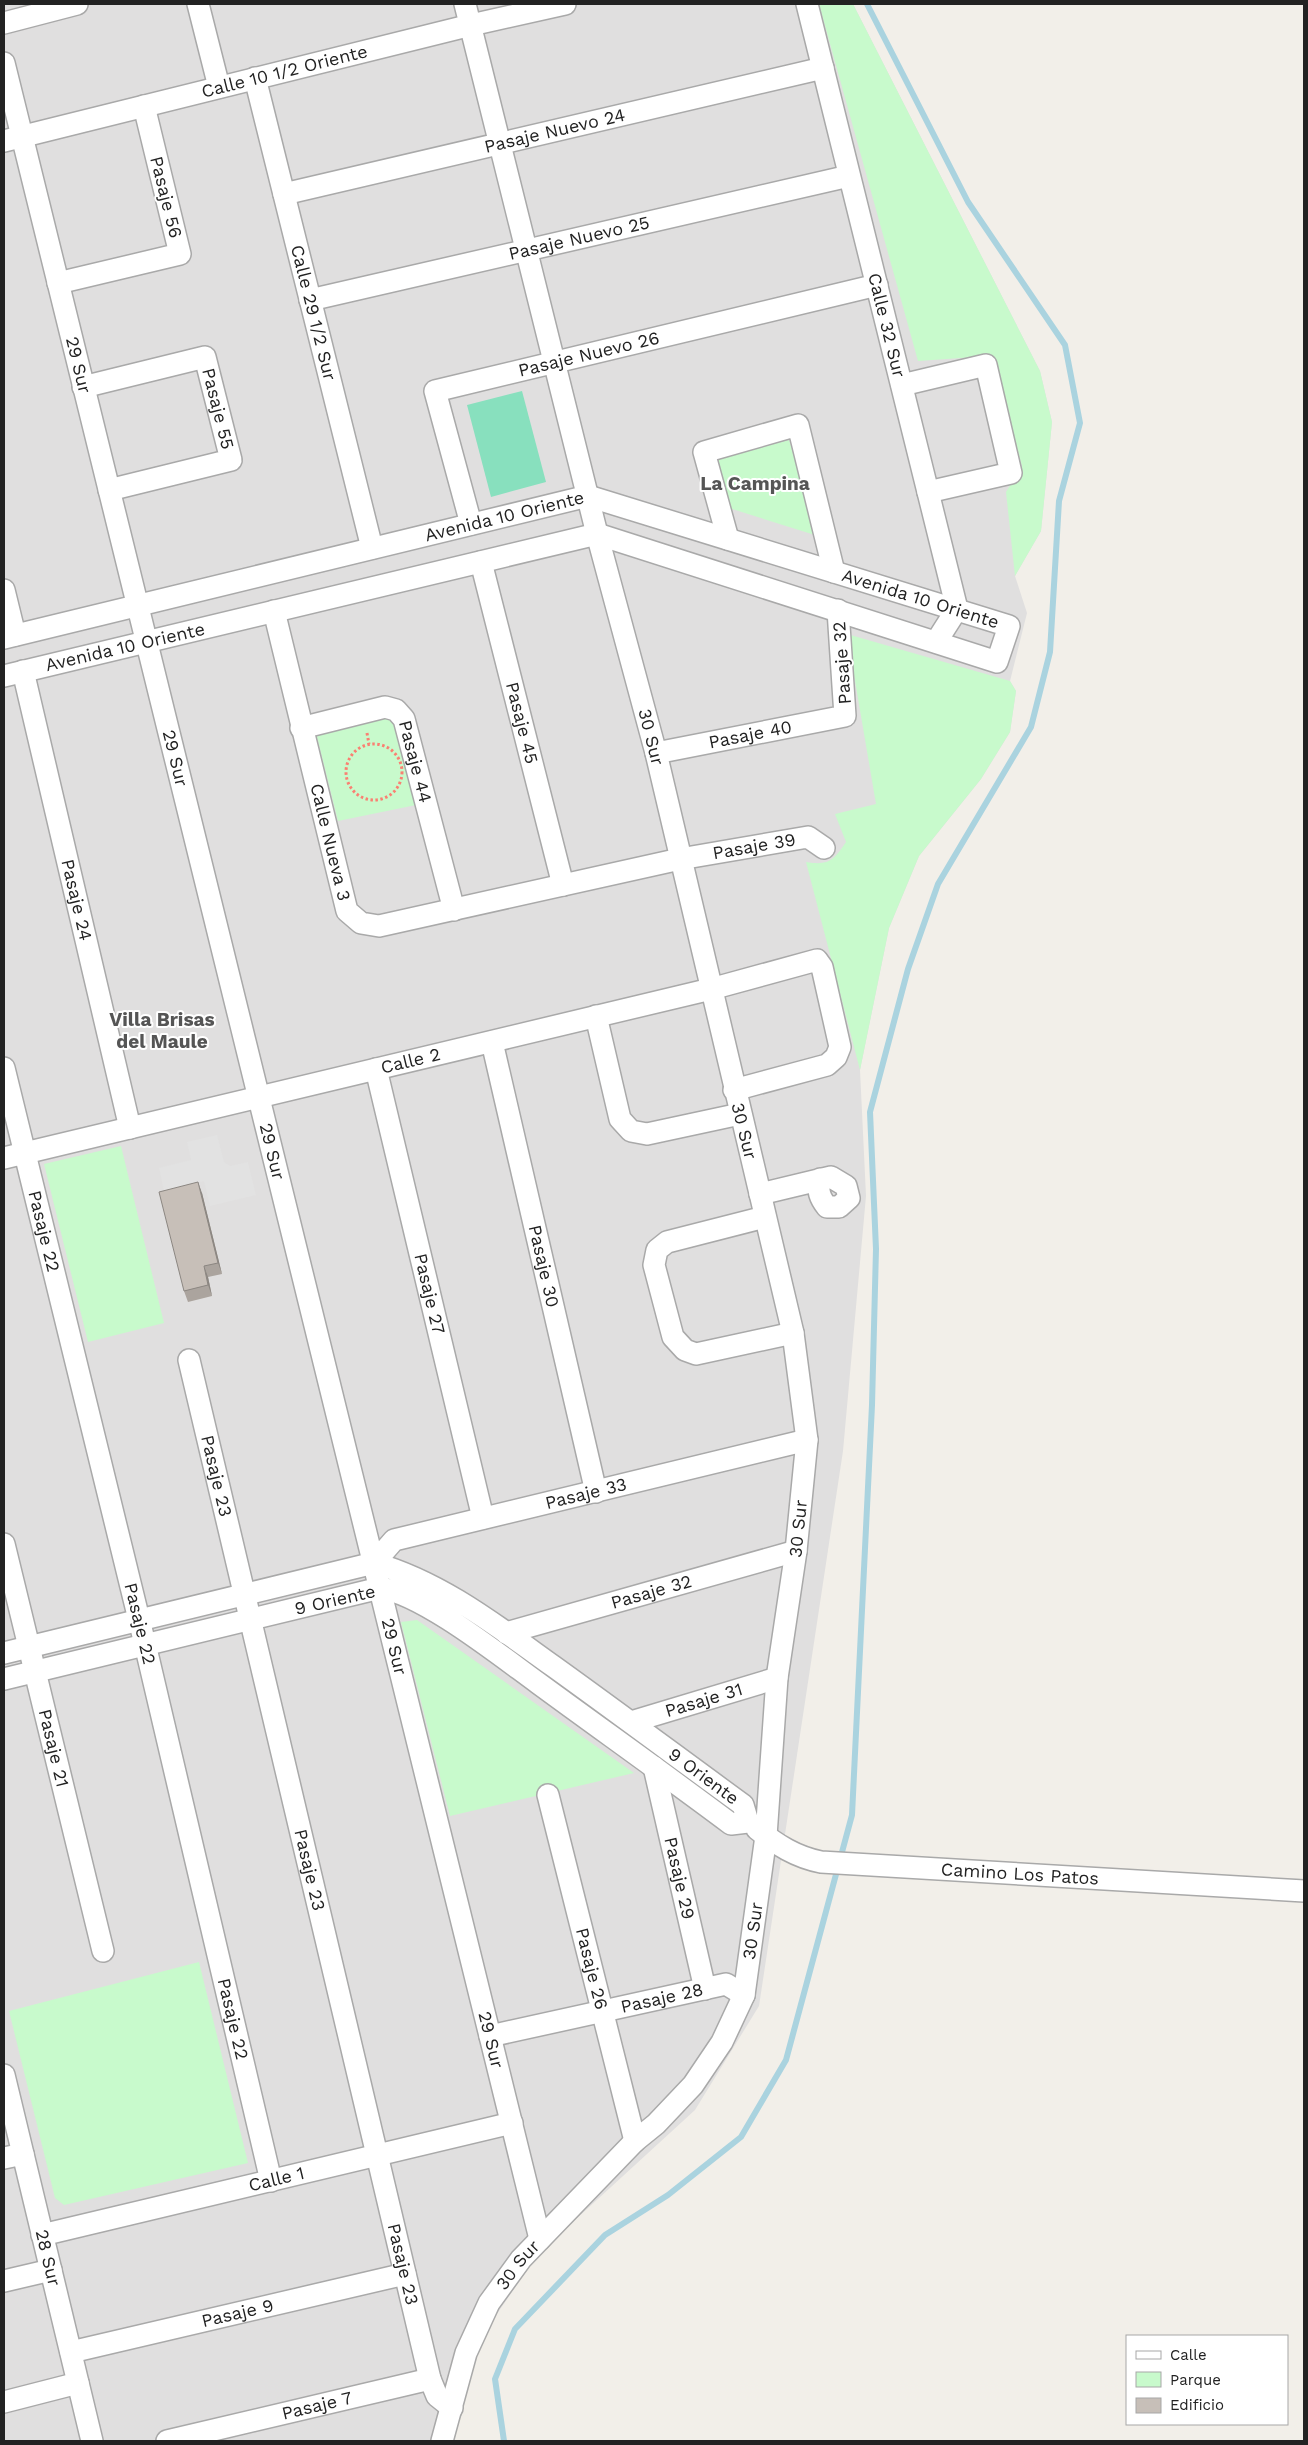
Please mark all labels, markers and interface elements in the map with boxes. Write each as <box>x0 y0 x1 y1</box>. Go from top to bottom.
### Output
street label: Calle 10 1/2 Oriente <box>199 40 369 102</box>
street label: Pasaje Nuevo 24 <box>482 104 627 157</box>
street label: Pasaje 56 <box>146 154 187 240</box>
street label: Pasaje Nuevo 25 <box>506 211 651 264</box>
street label: Calle 29 1/2 Sur <box>287 243 341 383</box>
street label: Calle 32 Sur <box>864 271 910 380</box>
street label: Pasaje Nuevo 26 <box>516 327 661 381</box>
street label: 29 Sur <box>62 334 96 395</box>
street label: Pasaje 55 <box>198 366 239 452</box>
district label: La Campina <box>700 472 810 495</box>
street label: Avenida 10 Oriente <box>423 486 586 545</box>
street label: Avenida 10 Oriente <box>840 564 1002 632</box>
street label: Avenida 10 Oriente <box>43 618 207 675</box>
street label: Pasaje 32 <box>828 621 855 705</box>
street label: Pasaje 45 <box>502 680 543 766</box>
street label: 30 Sur <box>634 706 669 767</box>
street label: Pasaje 40 <box>707 716 794 752</box>
street label: Pasaje 44 <box>395 718 436 805</box>
street label: 29 Sur <box>159 728 193 789</box>
street label: Calle Nueva 3 <box>306 781 355 903</box>
street label: Pasaje 39 <box>711 828 797 863</box>
street label: Pasaje 24 <box>57 857 97 943</box>
district label: Villa Brisas del Maule <box>109 1008 215 1053</box>
street label: Calle 2 <box>379 1043 442 1078</box>
street label: 30 Sur <box>727 1100 762 1161</box>
street label: 29 Sur <box>256 1121 290 1182</box>
street label: Pasaje 22 <box>24 1188 65 1274</box>
street label: Pasaje 30 <box>525 1223 564 1309</box>
street label: Pasaje 27 <box>410 1251 450 1336</box>
street label: Pasaje 23 <box>197 1433 237 1519</box>
street label: Pasaje 33 <box>543 1473 629 1513</box>
street label: 30 Sur <box>784 1499 811 1559</box>
street label: Pasaje 32 <box>608 1570 694 1613</box>
street label: 9 Oriente <box>293 1580 377 1619</box>
street label: Pasaje 22 <box>120 1581 160 1666</box>
street label: 29 Sur <box>377 1616 412 1677</box>
street label: Pasaje 31 <box>662 1678 745 1721</box>
street label: Pasaje 21 <box>34 1707 74 1789</box>
street label: 9 Oriente <box>665 1743 743 1809</box>
street label: Pasaje 23 <box>290 1827 330 1913</box>
street label: Pasaje 29 <box>660 1835 700 1921</box>
street label: Camino Los Patos <box>940 1858 1100 1889</box>
street label: 30 Sur <box>738 1901 767 1961</box>
street label: Pasaje 26 <box>572 1925 613 2012</box>
street label: Pasaje 22 <box>214 1976 253 2062</box>
street label: Pasaje 28 <box>619 1978 705 2017</box>
street label: 29 Sur <box>474 2009 509 2070</box>
street label: Calle 1 <box>246 2162 306 2195</box>
street label: Pasaje 23 <box>384 2221 423 2307</box>
street label: 28 Sur <box>31 2227 65 2288</box>
street label: 30 Sur <box>491 2235 544 2294</box>
street label: Pasaje 9 <box>199 2294 275 2331</box>
legend <box>1126 2335 1288 2425</box>
text: Calle <box>1170 2346 1207 2364</box>
text: Parque <box>1170 2371 1221 2389</box>
street label: Pasaje 7 <box>280 2387 354 2424</box>
text: Edificio <box>1170 2396 1224 2414</box>

